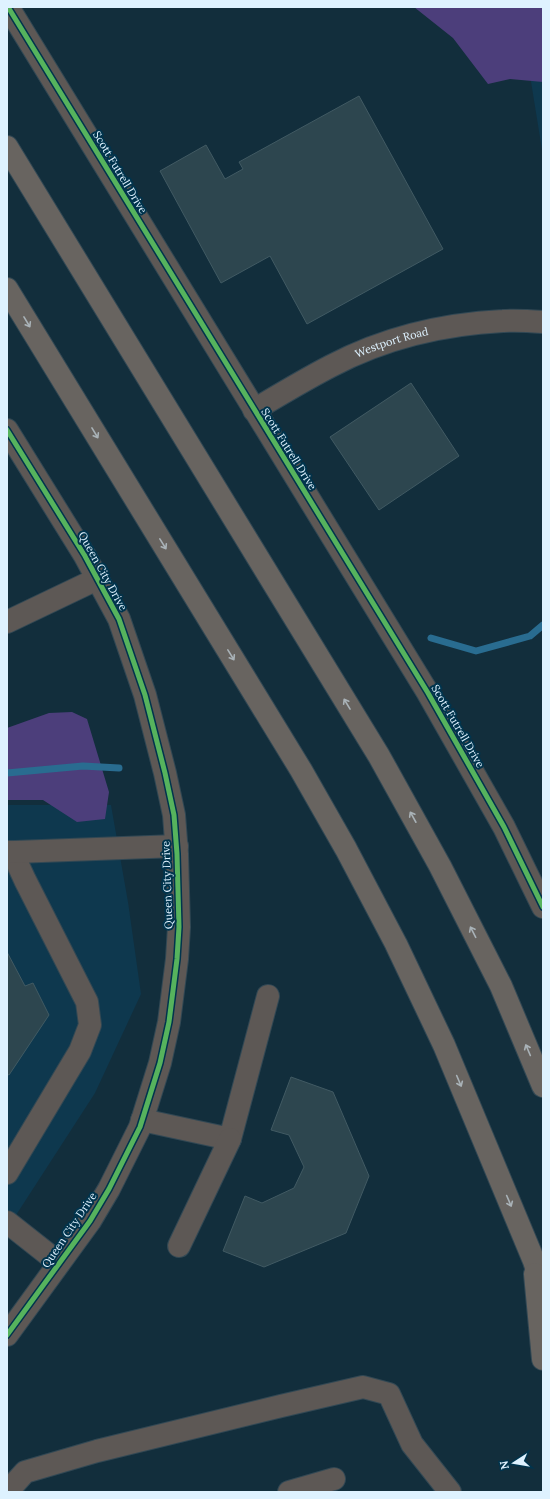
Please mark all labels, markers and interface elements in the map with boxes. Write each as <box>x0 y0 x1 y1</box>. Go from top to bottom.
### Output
street label: Scott Futrell Drive <box>90 128 150 216</box>
one-way arrow <box>24 316 32 328</box>
street label: Westport Road <box>353 324 430 361</box>
street label: Scott Futrell Drive <box>258 406 320 492</box>
one-way arrow <box>91 427 99 438</box>
street label: Queen City Drive <box>75 529 131 613</box>
one-way arrow <box>159 538 167 549</box>
one-way arrow <box>227 649 235 660</box>
street label: Scott Futrell Drive <box>428 682 488 770</box>
one-way arrow <box>343 698 351 710</box>
one-way arrow <box>408 811 416 823</box>
street label: Queen City Drive <box>158 841 176 929</box>
one-way arrow <box>469 926 477 938</box>
one-way arrow <box>523 1044 531 1056</box>
one-way arrow <box>456 1074 464 1086</box>
street label: Queen City Drive <box>39 1189 99 1270</box>
one-way arrow <box>506 1194 513 1206</box>
north arrow <box>494 1443 534 1483</box>
text: N <box>496 1459 512 1471</box>

